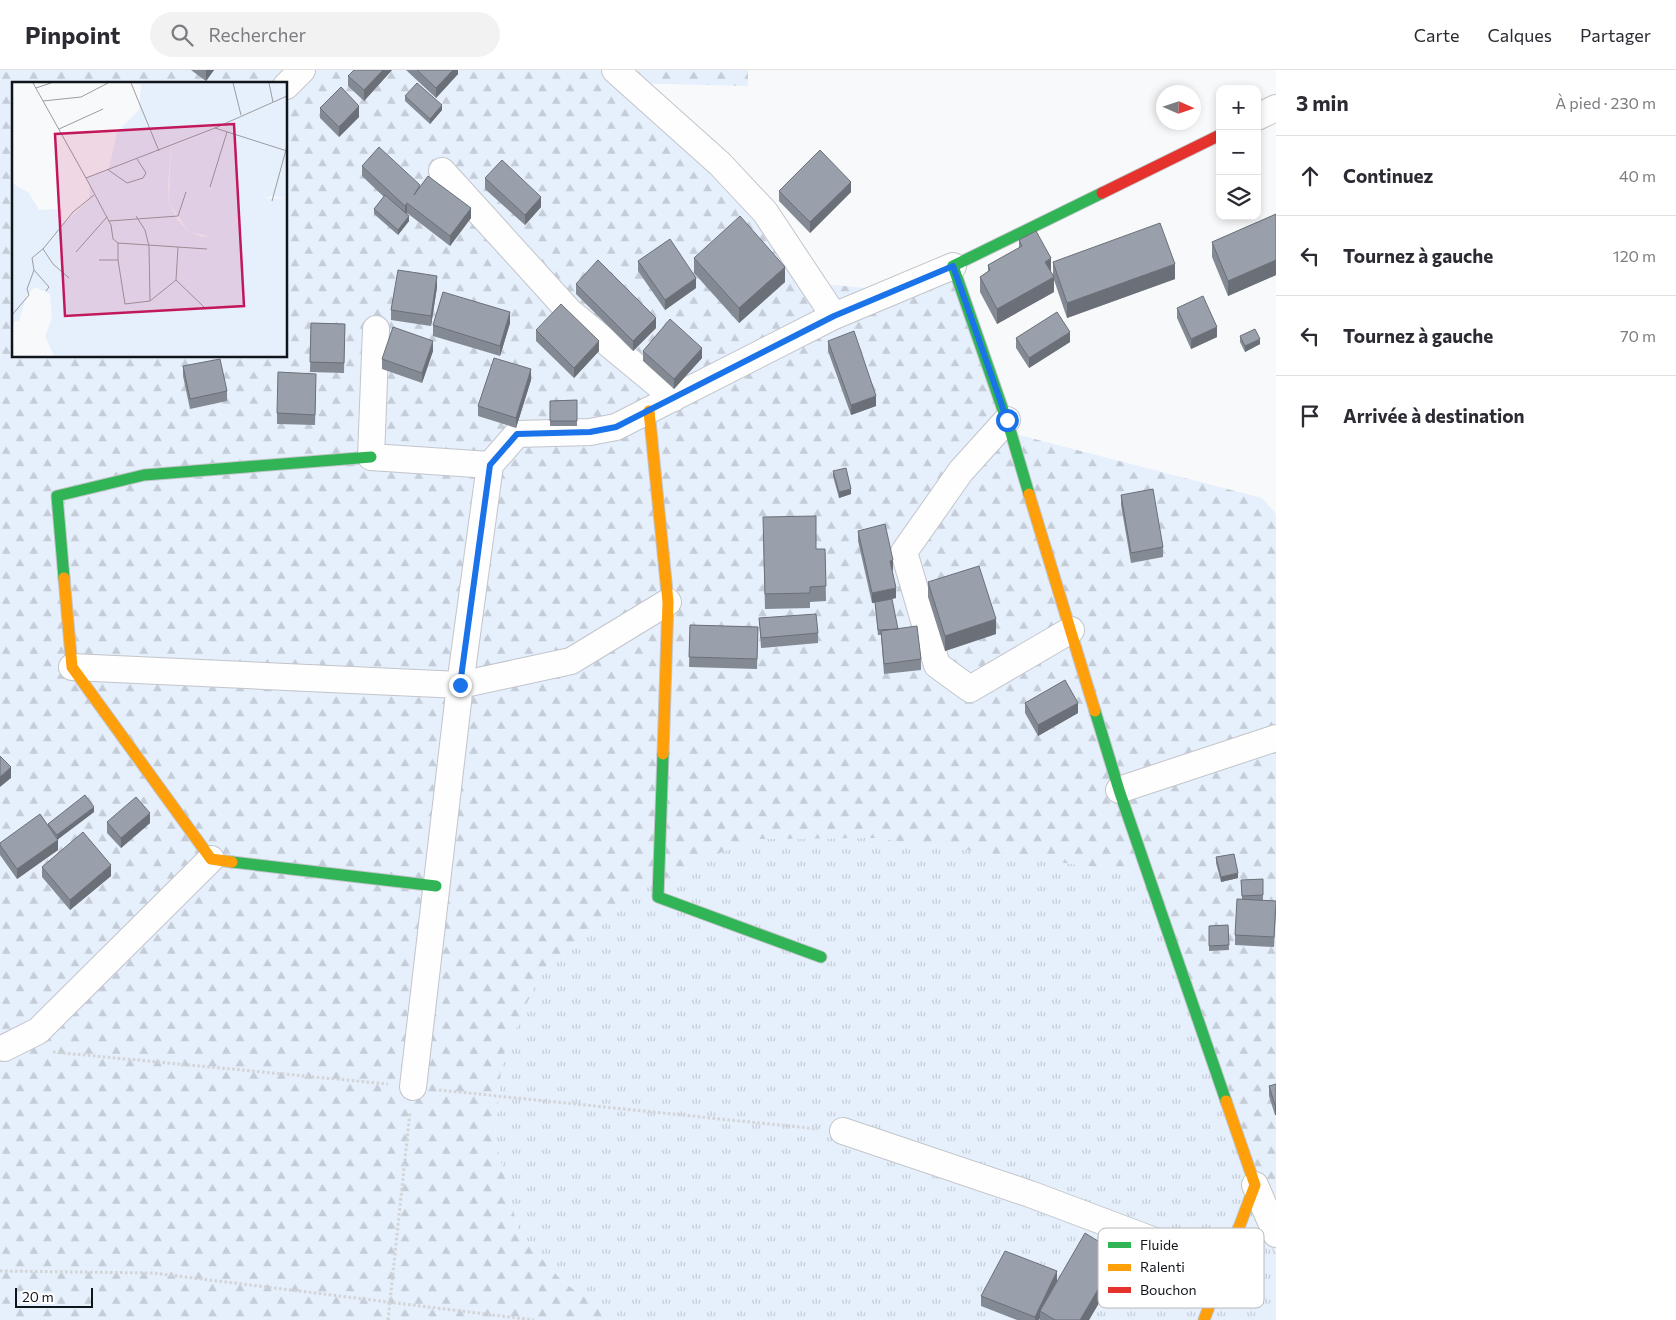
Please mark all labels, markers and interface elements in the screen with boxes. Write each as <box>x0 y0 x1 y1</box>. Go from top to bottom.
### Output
search box <box>150 12 500 57</box>
text: Pinpoint <box>25 20 120 49</box>
icon: search <box>168 21 196 49</box>
text: Rechercher <box>208 23 306 46</box>
text: Carte <box>1414 24 1459 46</box>
text: Calques <box>1487 24 1552 46</box>
text: Partager <box>1580 24 1651 46</box>
inset map <box>12 82 288 358</box>
north arrow <box>1156 85 1201 130</box>
map controls <box>1216 85 1261 220</box>
button: + <box>1216 85 1261 130</box>
text: 3 min <box>1296 90 1349 115</box>
text: À pied · 230 m <box>1555 93 1656 112</box>
button: − <box>1216 130 1261 175</box>
icon: ahead <box>1296 162 1324 190</box>
text: Continuez <box>1343 164 1433 187</box>
text: 40 m <box>1619 166 1656 185</box>
button: layers <box>1216 175 1261 220</box>
icon: left <box>1296 242 1324 270</box>
text: Tournez à gauche <box>1343 244 1493 267</box>
text: 120 m <box>1613 246 1656 265</box>
icon: left <box>1296 322 1324 350</box>
text: Tournez à gauche <box>1343 324 1493 347</box>
text: 70 m <box>1620 326 1656 345</box>
icon: arrive <box>1296 402 1324 430</box>
text: Arrivée à destination <box>1343 404 1525 427</box>
route start <box>996 409 1019 432</box>
route end <box>449 674 472 697</box>
legend <box>1098 1228 1264 1308</box>
text: Fluide <box>1140 1236 1178 1253</box>
text: Ralenti <box>1140 1258 1185 1275</box>
text: Bouchon <box>1140 1281 1197 1298</box>
scale bar <box>15 1285 92 1308</box>
text: 20 m <box>22 1288 54 1305</box>

